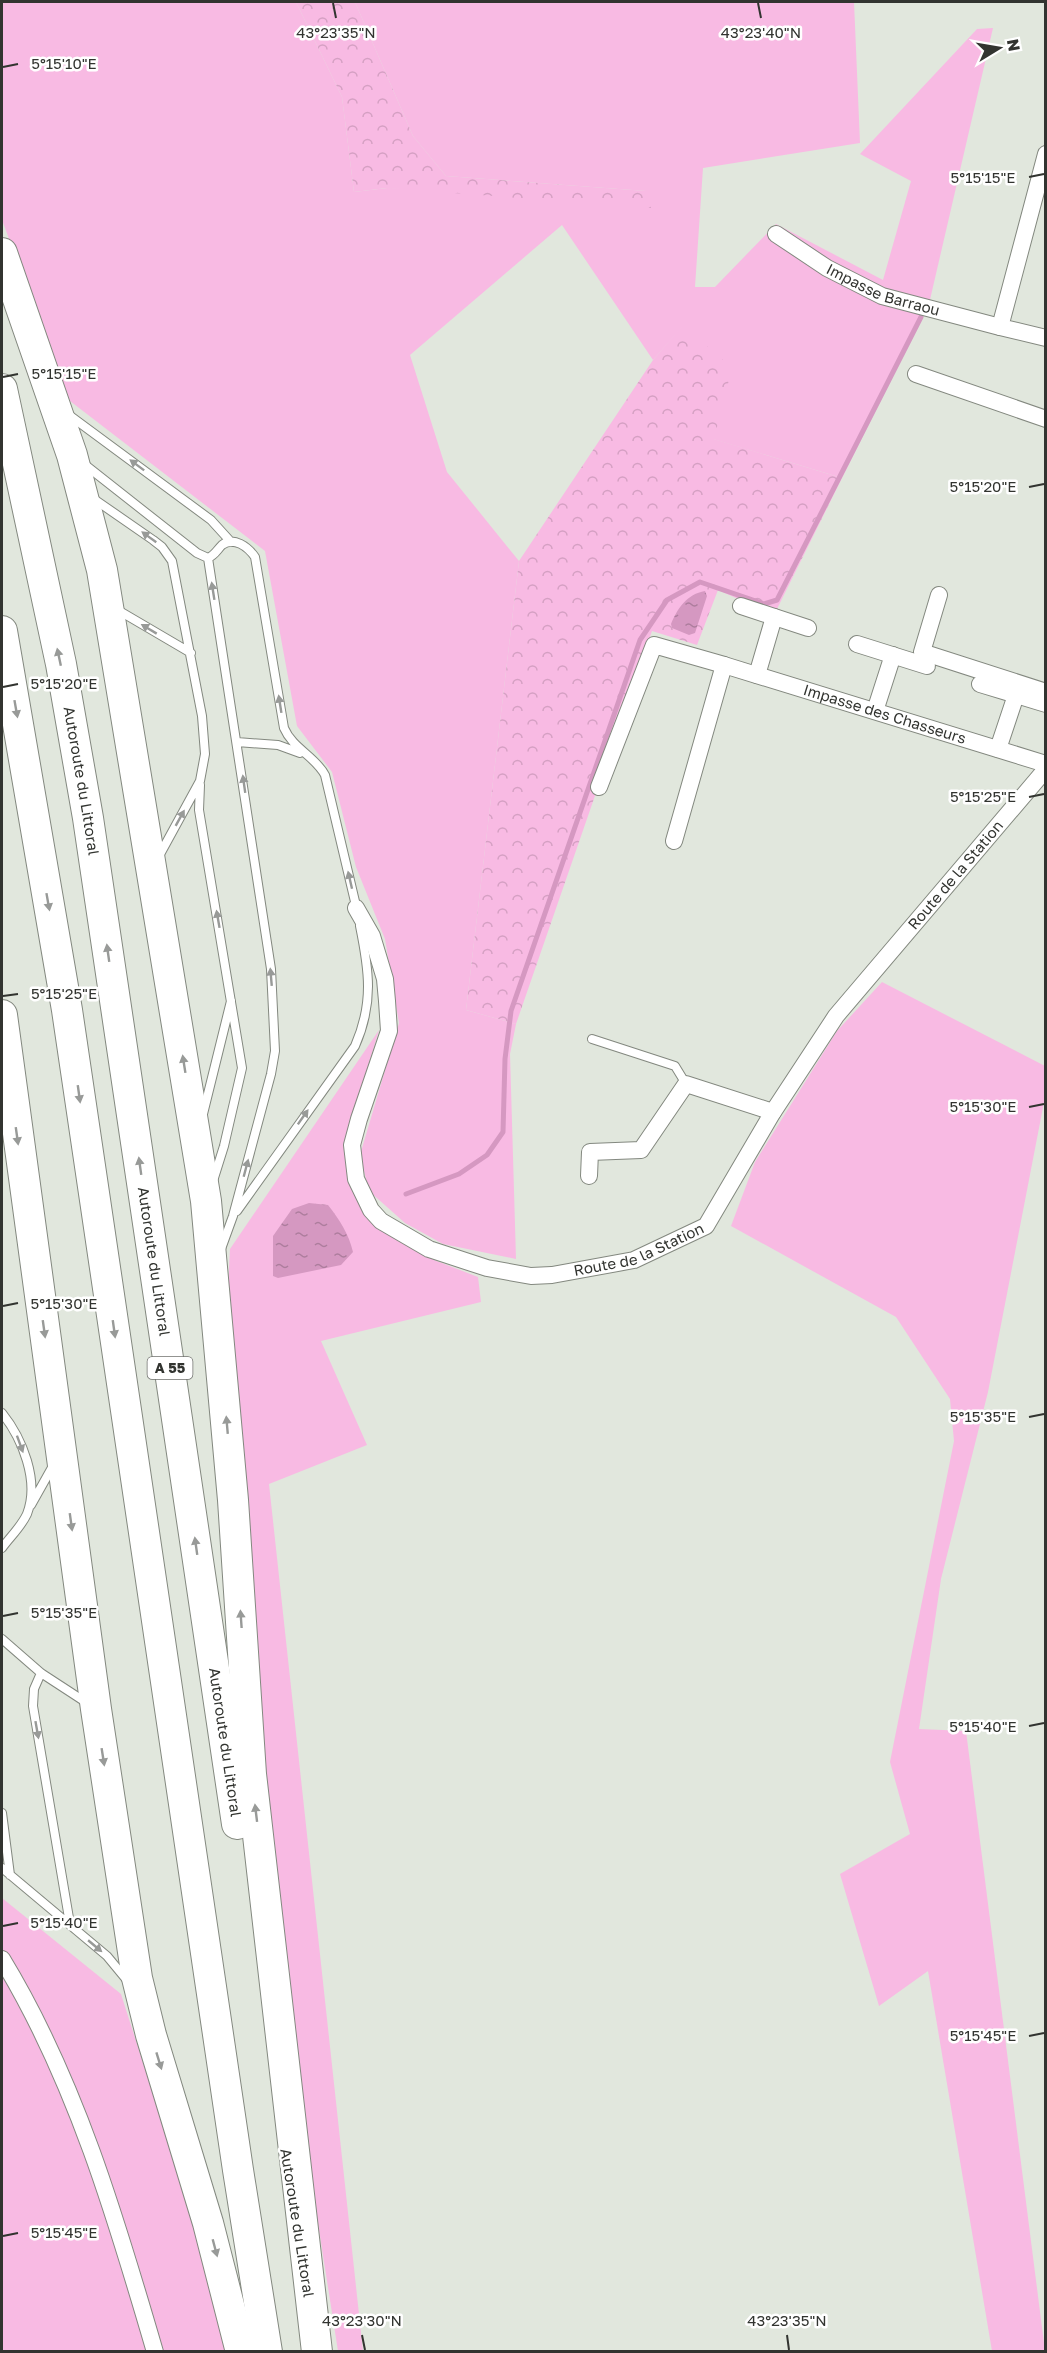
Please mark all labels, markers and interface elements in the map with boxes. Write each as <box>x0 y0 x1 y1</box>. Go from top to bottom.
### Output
north arrow <box>969 18 1029 78</box>
text: 43°23'35"N <box>296 23 376 41</box>
text: 43°23'40"N <box>721 23 801 41</box>
text: N <box>1003 37 1025 53</box>
text: 5°15'10"E <box>31 54 97 72</box>
text: 5°15'15"E <box>951 168 1015 186</box>
street label: Impasse Barraou <box>824 259 942 319</box>
text: 5°15'15"E <box>32 364 96 382</box>
one-way arrow <box>129 459 145 472</box>
text: 5°15'20"E <box>950 477 1016 495</box>
one-way arrow <box>141 531 157 543</box>
one-way arrow <box>209 582 218 601</box>
one-way arrow <box>141 623 157 634</box>
one-way arrow <box>54 647 64 666</box>
text: 5°15'20"E <box>31 674 97 692</box>
street label: Impasse des Chasseurs <box>801 680 968 747</box>
one-way arrow <box>276 695 285 714</box>
one-way arrow <box>12 700 21 719</box>
street label: Autoroute du Littoral <box>61 705 103 857</box>
one-way arrow <box>239 774 248 793</box>
text: 5°15'25"E <box>950 787 1016 805</box>
one-way arrow <box>174 810 184 827</box>
street label: Route de la Station <box>904 816 1006 933</box>
one-way arrow <box>344 870 354 889</box>
one-way arrow <box>44 892 53 911</box>
one-way arrow <box>214 909 223 928</box>
one-way arrow <box>104 943 113 962</box>
one-way arrow <box>266 967 276 986</box>
text: 5°15'25"E <box>31 984 97 1002</box>
one-way arrow <box>179 1055 188 1074</box>
one-way arrow <box>75 1085 84 1104</box>
text: 5°15'30"E <box>950 1097 1016 1115</box>
one-way arrow <box>297 1109 309 1125</box>
one-way arrow <box>12 1127 21 1146</box>
one-way arrow <box>135 1157 144 1176</box>
one-way arrow <box>242 1159 251 1177</box>
street label: Autoroute du Littoral <box>135 1186 175 1337</box>
street label: Route de la Station <box>572 1218 706 1279</box>
text: 5°15'30"E <box>31 1294 97 1312</box>
one-way arrow <box>109 1319 118 1338</box>
one-way arrow <box>40 1320 49 1339</box>
road number: A 55 <box>148 1357 192 1379</box>
text: 5°15'35"E <box>950 1407 1016 1425</box>
one-way arrow <box>222 1415 232 1434</box>
one-way arrow <box>16 1435 25 1453</box>
one-way arrow <box>66 1513 76 1532</box>
one-way arrow <box>191 1536 200 1555</box>
text: 5°15'35"E <box>31 1603 97 1621</box>
one-way arrow <box>236 1610 246 1629</box>
street label: Autoroute du Littoral <box>206 1666 246 1818</box>
text: 5°15'40"E <box>949 1717 1017 1735</box>
one-way arrow <box>33 1720 42 1739</box>
one-way arrow <box>99 1748 108 1767</box>
one-way arrow <box>251 1804 260 1823</box>
text: 5°15'40"E <box>30 1913 98 1931</box>
one-way arrow <box>87 1939 103 1952</box>
text: 5°15'45"E <box>950 2026 1016 2044</box>
one-way arrow <box>155 2052 164 2070</box>
street label: Autoroute du Littoral <box>277 2147 319 2299</box>
text: 5°15'45"E <box>31 2223 97 2241</box>
one-way arrow <box>211 2239 220 2257</box>
text: 43°23'30"N <box>322 2311 402 2329</box>
text: 43°23'35"N <box>747 2311 827 2329</box>

